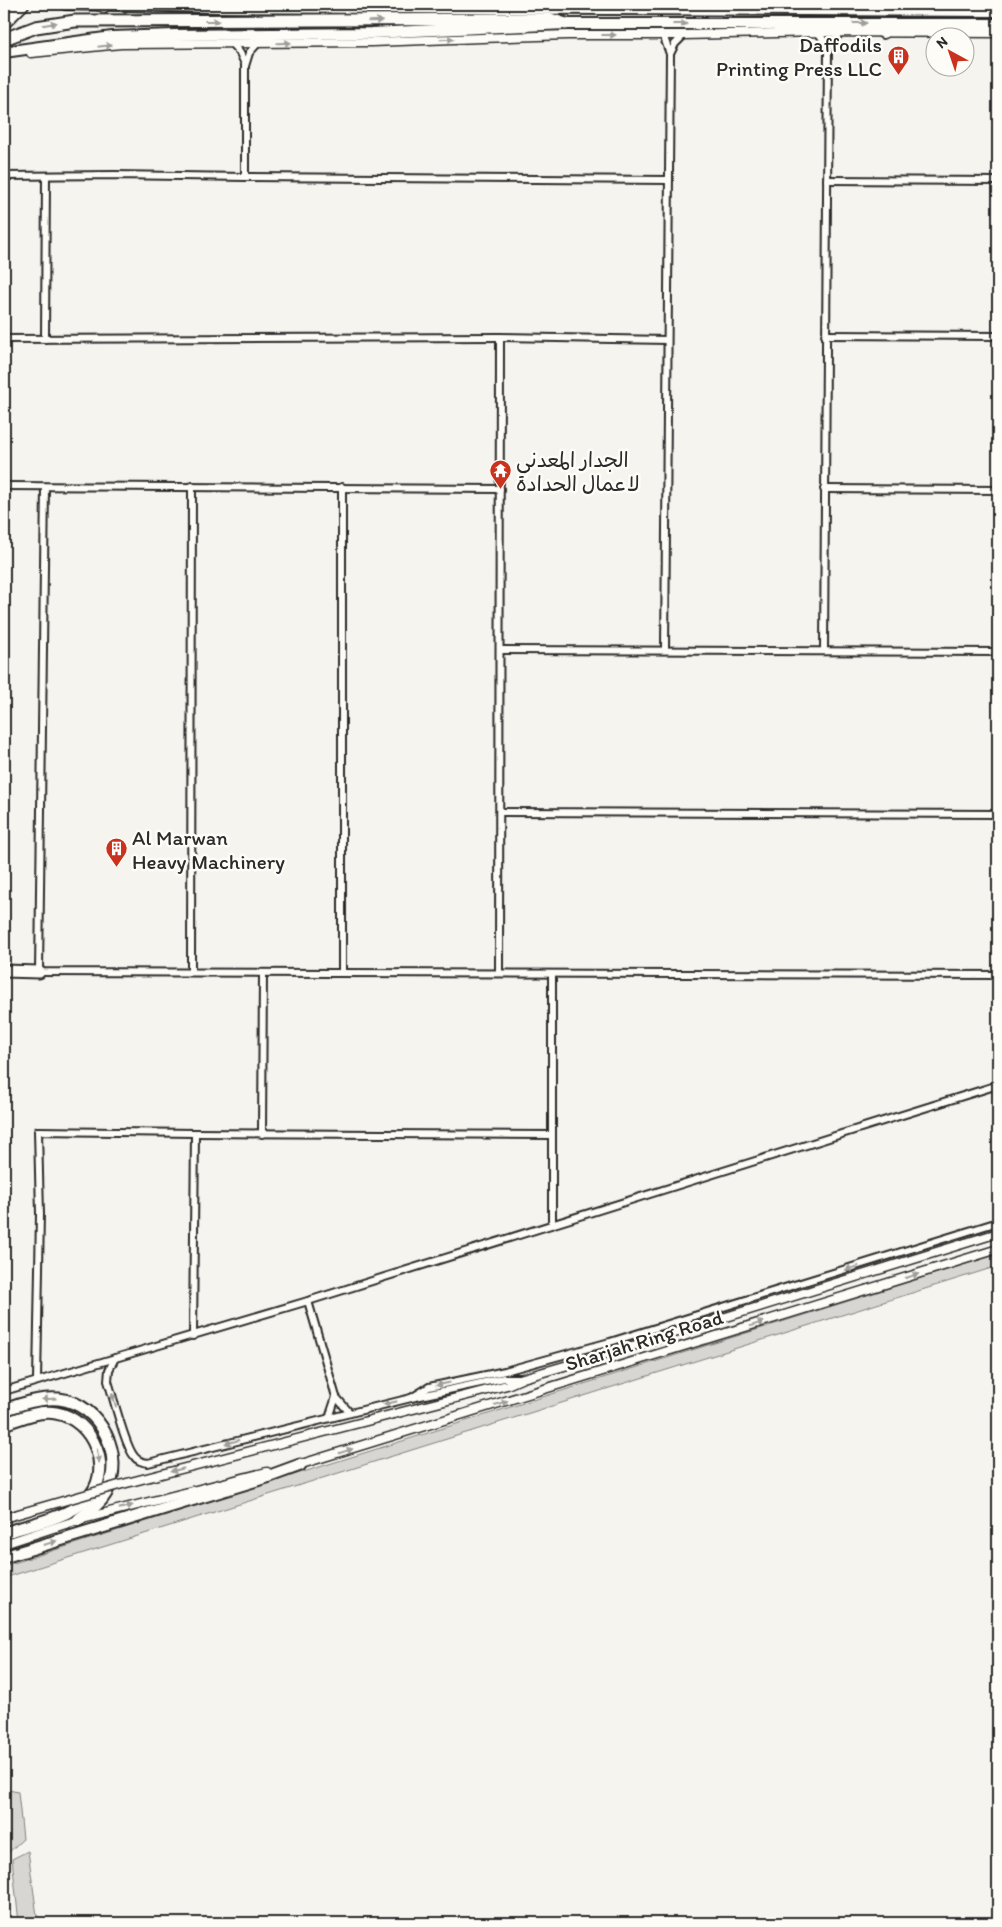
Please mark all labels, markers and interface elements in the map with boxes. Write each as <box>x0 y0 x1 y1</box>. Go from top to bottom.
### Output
one-way arrow <box>204 17 220 25</box>
one-way arrow <box>367 17 383 25</box>
one-way arrow <box>42 19 58 27</box>
one-way arrow <box>853 19 869 27</box>
one-way arrow <box>673 20 689 28</box>
north arrow <box>924 28 974 78</box>
one-way arrow <box>602 31 618 39</box>
place label: Daffodils Printing Press LLC <box>716 32 882 81</box>
text: N <box>933 33 951 52</box>
one-way arrow <box>439 35 455 43</box>
one-way arrow <box>277 38 293 46</box>
one-way arrow <box>97 42 113 50</box>
building icon: Daffodils Printing Press LLC <box>886 44 910 75</box>
place label: الجدار المعدني لاعمال الحدادة <box>516 447 640 496</box>
temple icon: الجدار المعدني لاعمال الحدادة <box>488 459 512 490</box>
place label: Al Marwan Heavy Machinery <box>132 825 285 874</box>
building icon: Al Marwan Heavy Machinery <box>104 837 128 868</box>
one-way arrow <box>844 1265 859 1272</box>
one-way arrow <box>905 1271 920 1279</box>
street label: Sharjah Ring Road <box>562 1304 726 1376</box>
one-way arrow <box>750 1319 765 1327</box>
one-way arrow <box>434 1380 450 1388</box>
one-way arrow <box>110 1393 118 1408</box>
one-way arrow <box>40 1396 56 1404</box>
one-way arrow <box>494 1398 509 1406</box>
one-way arrow <box>383 1400 398 1408</box>
one-way arrow <box>225 1438 240 1446</box>
one-way arrow <box>339 1446 354 1454</box>
one-way arrow <box>94 1449 102 1465</box>
one-way arrow <box>170 1466 185 1474</box>
one-way arrow <box>118 1503 133 1511</box>
one-way arrow <box>43 1538 58 1546</box>

